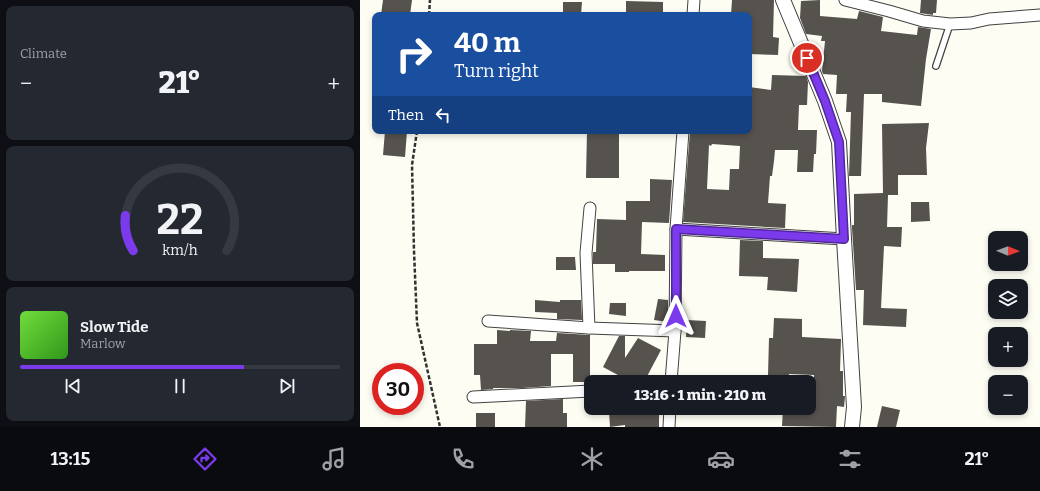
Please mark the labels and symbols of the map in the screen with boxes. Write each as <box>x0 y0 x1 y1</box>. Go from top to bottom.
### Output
pin <box>790 41 824 75</box>
north arrow <box>988 231 1028 271</box>
position arrow <box>655 295 697 337</box>
speed limit sign: 30 <box>372 363 424 415</box>

